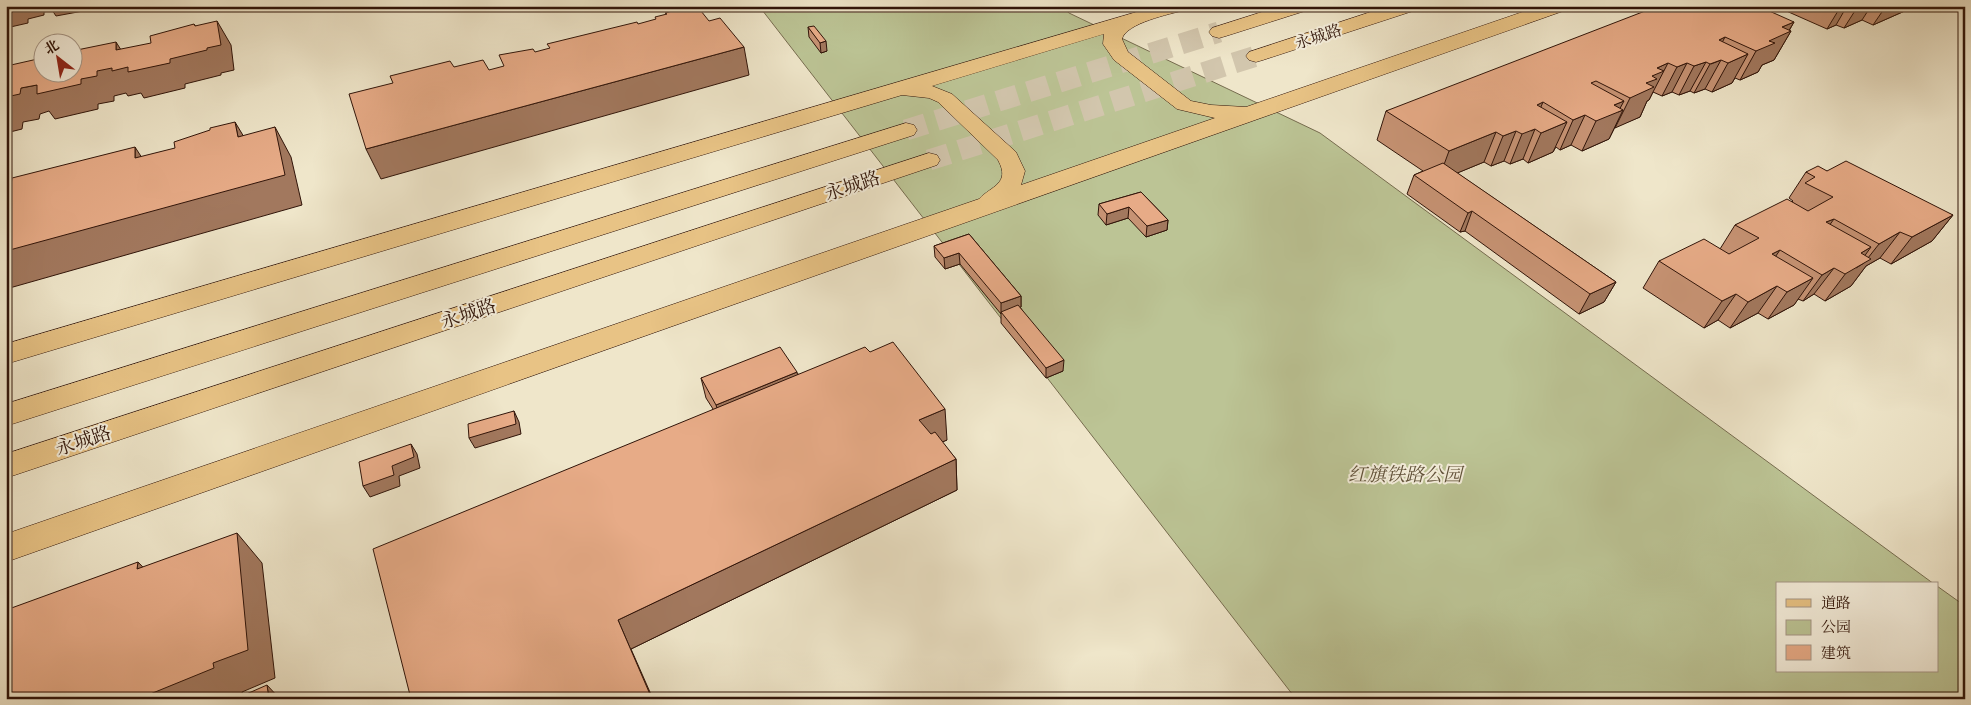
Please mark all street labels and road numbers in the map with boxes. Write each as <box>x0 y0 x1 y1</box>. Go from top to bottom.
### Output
street label: 永城路 <box>1292 20 1344 54</box>
street label: 永城路 <box>821 166 883 206</box>
street label: 永城路 <box>437 294 499 334</box>
street label: 永城路 <box>52 421 114 461</box>

